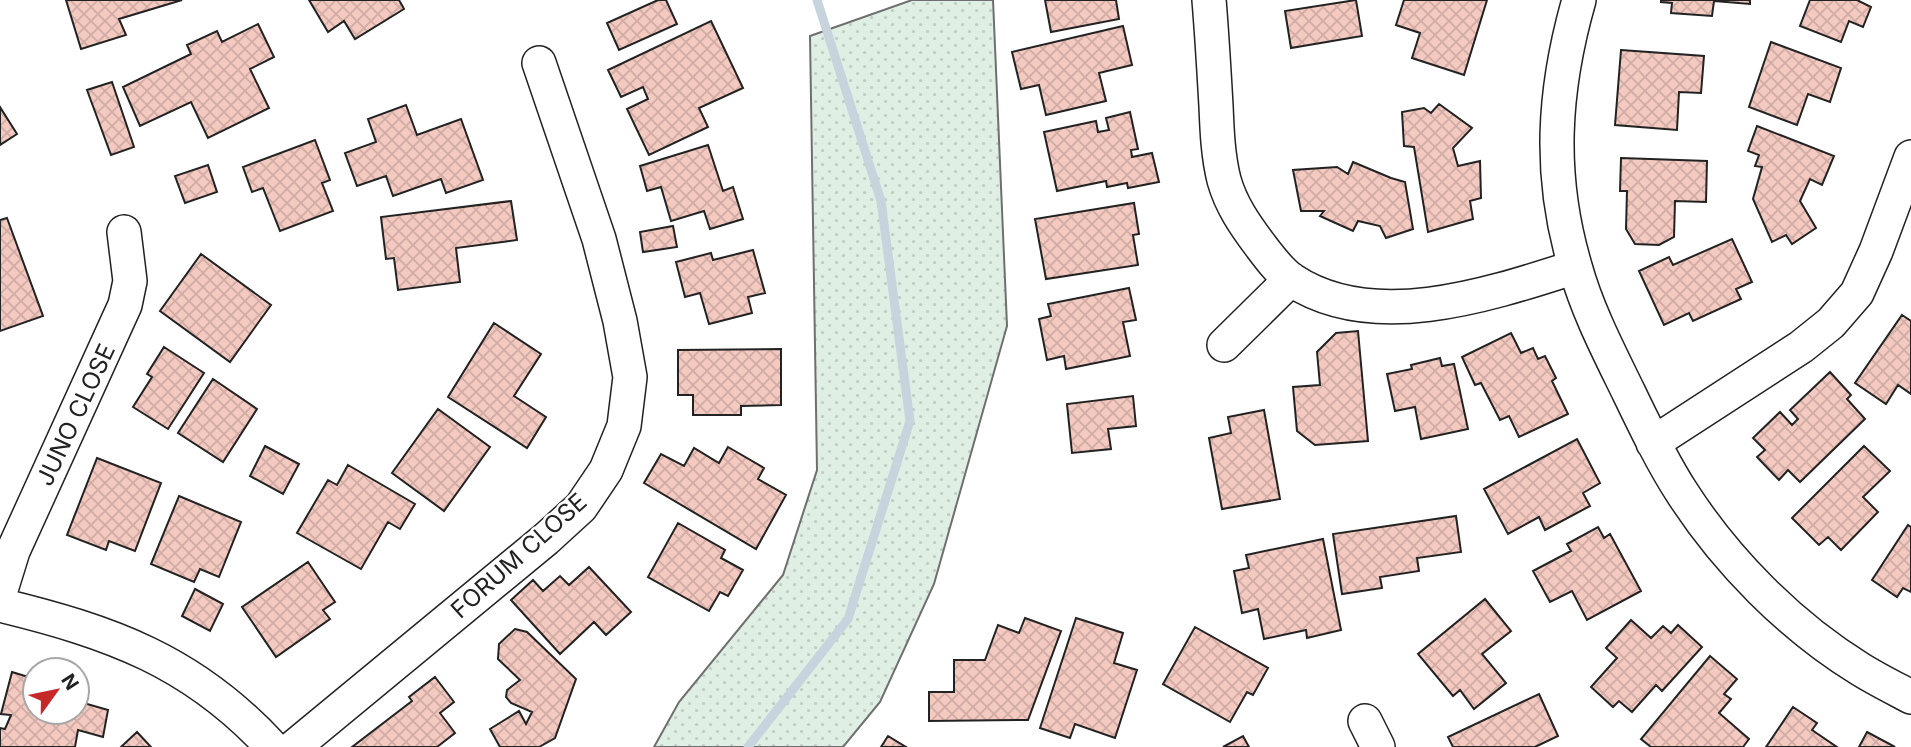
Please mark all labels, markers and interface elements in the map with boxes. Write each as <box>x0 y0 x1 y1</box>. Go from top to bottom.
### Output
street label: JUNO CLOSE <box>30 339 121 490</box>
street label: FORUM CLOSE <box>445 487 593 624</box>
north arrow <box>21 656 91 726</box>
text: N <box>56 670 83 694</box>

